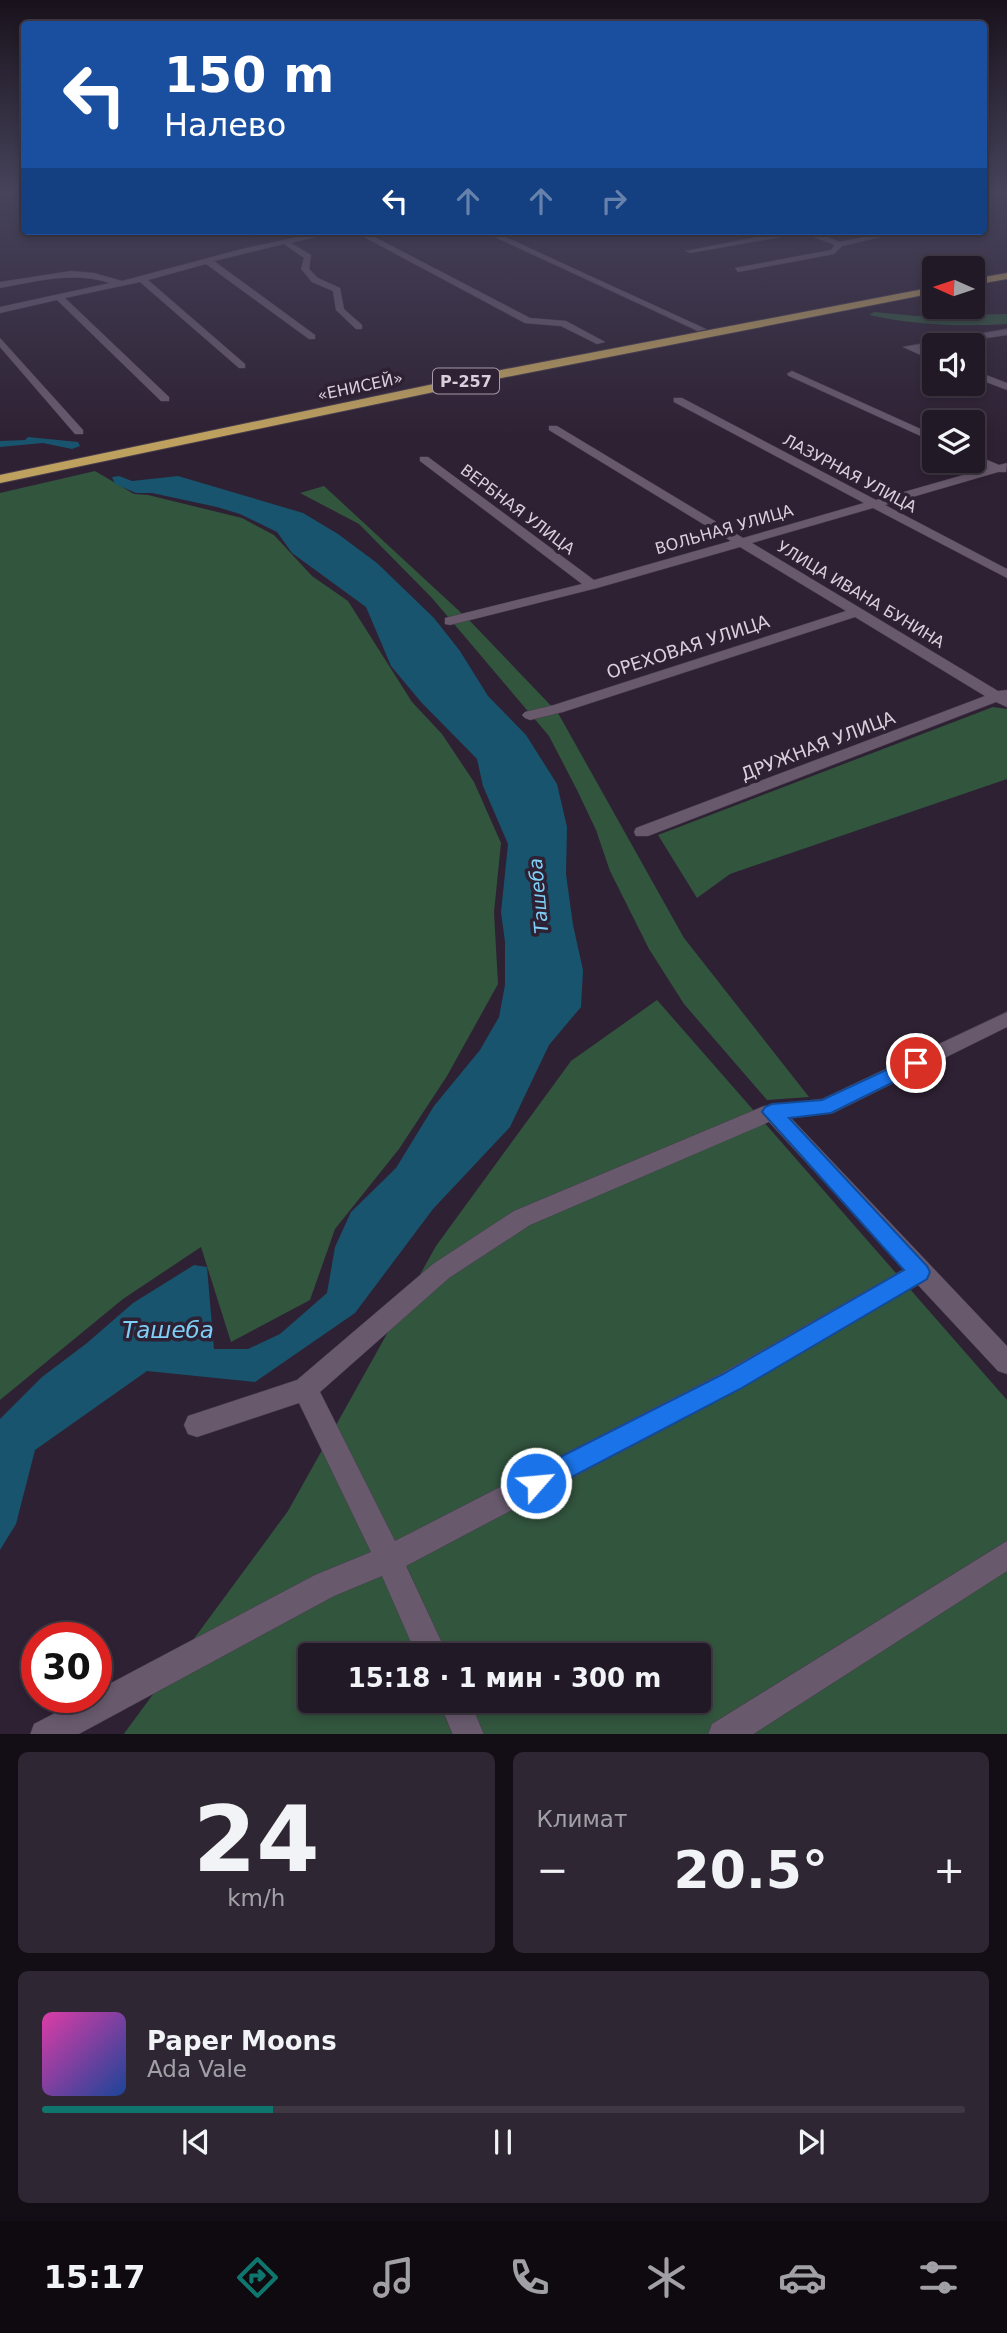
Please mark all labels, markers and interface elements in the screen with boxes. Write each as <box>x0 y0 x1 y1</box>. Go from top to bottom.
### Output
text: 150 m <box>164 47 334 104</box>
icon: left <box>49 49 140 140</box>
text: Налево <box>164 106 286 144</box>
icon: left <box>376 182 414 220</box>
icon: ahead <box>449 182 487 220</box>
icon: ahead <box>522 182 560 220</box>
icon: right <box>595 182 633 220</box>
north arrow <box>922 256 985 318</box>
map controls <box>922 256 985 473</box>
button: sound <box>922 333 985 396</box>
street label: «ЕНИСЕЙ» <box>316 368 405 405</box>
road number: Р-257 <box>433 368 499 394</box>
button: layers <box>922 410 985 473</box>
street label: ЛАЗУРНАЯ УЛИЦА <box>780 430 920 517</box>
street label: ВЕРБНАЯ УЛИЦА <box>457 460 579 559</box>
street label: ВОЛЬНАЯ УЛИЦА <box>653 501 795 558</box>
street label: УЛИЦА ИВАНА БУНИНА <box>774 537 948 652</box>
street label: ОРЕХОВАЯ УЛИЦА <box>604 610 773 683</box>
street label: ДРУЖНАЯ УЛИЦА <box>738 706 899 785</box>
water label: Ташеба <box>524 857 552 935</box>
pin <box>886 1033 946 1093</box>
icon: arrive <box>897 1044 935 1082</box>
water label: Ташеба <box>122 1317 214 1343</box>
position arrow <box>499 1446 573 1520</box>
speed limit sign: 30 <box>21 1622 112 1713</box>
text: 15:18 · 1 мин · 300 m <box>348 1663 661 1693</box>
text: 24 <box>193 1787 320 1892</box>
text: Климат <box>537 1806 627 1832</box>
text: 20.5° <box>674 1840 828 1900</box>
text: − <box>537 1848 568 1892</box>
text: + <box>933 1848 965 1892</box>
text: km/h <box>227 1885 285 1911</box>
text: Paper Moons <box>147 2026 337 2056</box>
text: Ada Vale <box>147 2056 247 2082</box>
icon: previous <box>177 2123 215 2161</box>
icon: pause <box>484 2123 522 2161</box>
icon: next <box>792 2123 830 2161</box>
icon: directions <box>233 2253 282 2302</box>
icon: music <box>369 2253 418 2302</box>
icon: phone <box>505 2253 554 2302</box>
icon: climate <box>642 2253 691 2302</box>
icon: car <box>778 2253 827 2302</box>
icon: filters <box>914 2253 963 2302</box>
text: 15:17 <box>44 2258 146 2296</box>

